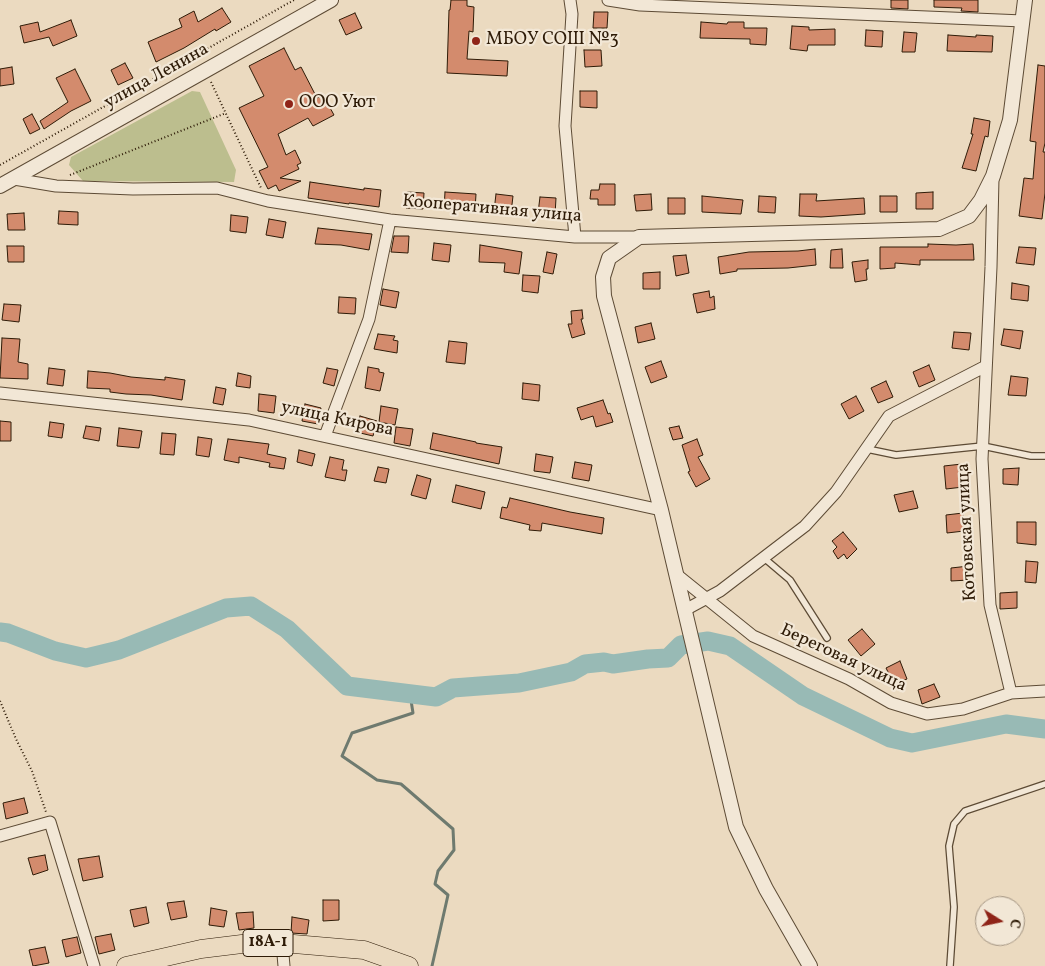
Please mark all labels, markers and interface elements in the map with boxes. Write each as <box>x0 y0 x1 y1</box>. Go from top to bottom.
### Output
place label: МБОУ СОШ №3 <box>486 30 619 52</box>
marker: МБОУ СОШ №3 <box>470 35 482 47</box>
street label: улица Ленина <box>101 39 213 115</box>
place label: ООО Уют <box>299 93 375 115</box>
marker: ООО Уют <box>283 98 295 110</box>
street label: Кооперативная улица <box>401 191 583 229</box>
street label: улица Кирова <box>279 397 395 443</box>
street label: Котовская улица <box>954 462 982 602</box>
street label: Береговая улица <box>776 620 910 698</box>
north arrow <box>975 896 1025 946</box>
text: С <box>1004 917 1024 930</box>
road number: 18А-1 <box>243 930 293 956</box>

